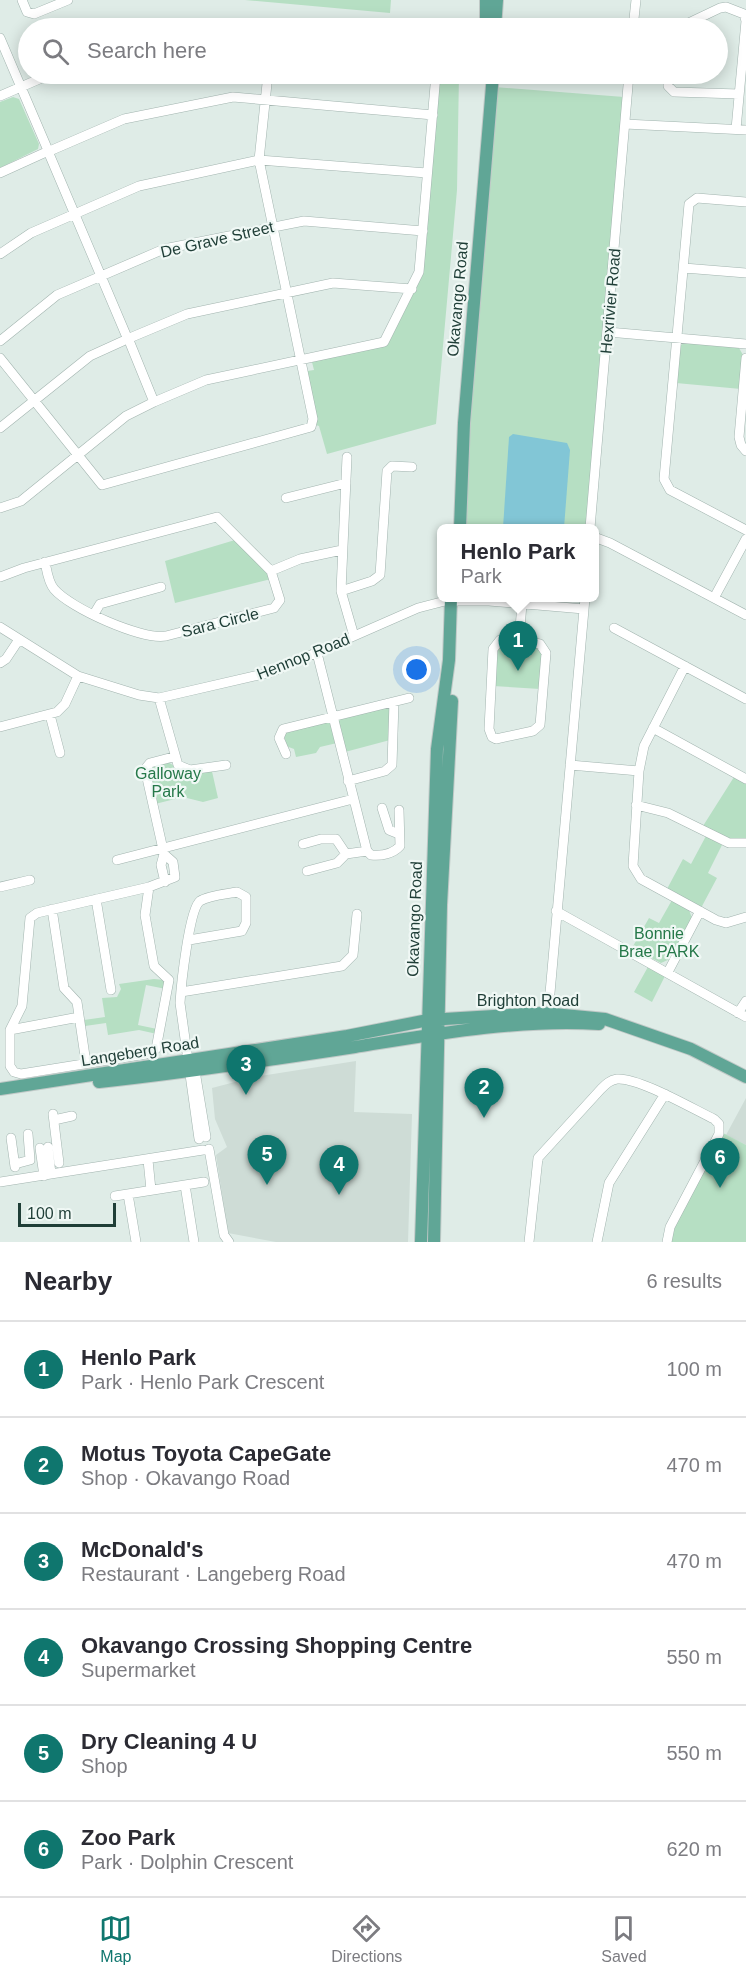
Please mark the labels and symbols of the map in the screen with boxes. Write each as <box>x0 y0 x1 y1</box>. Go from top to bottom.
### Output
street label: De Grave Street <box>159 218 276 261</box>
street label: Okavango Road <box>444 241 471 357</box>
street label: Hexrivier Road <box>597 248 624 354</box>
street label: Sara Circle <box>180 605 261 640</box>
pin: 1 <box>498 622 538 671</box>
street label: Hennop Road <box>254 630 352 683</box>
your location <box>402 655 431 684</box>
park label: Galloway Park <box>135 765 201 800</box>
street label: Okavango Road <box>404 861 425 977</box>
park label: Bonnie Brae PARK <box>619 925 700 960</box>
street label: Brighton Road <box>477 992 579 1009</box>
street label: Langeberg Road <box>80 1034 200 1069</box>
pin: 3 <box>226 1046 266 1095</box>
pin: 2 <box>464 1068 504 1118</box>
pin: 5 <box>248 1136 286 1185</box>
pin: 6 <box>700 1138 740 1188</box>
pin: 4 <box>320 1146 358 1195</box>
scale bar <box>18 1200 116 1228</box>

